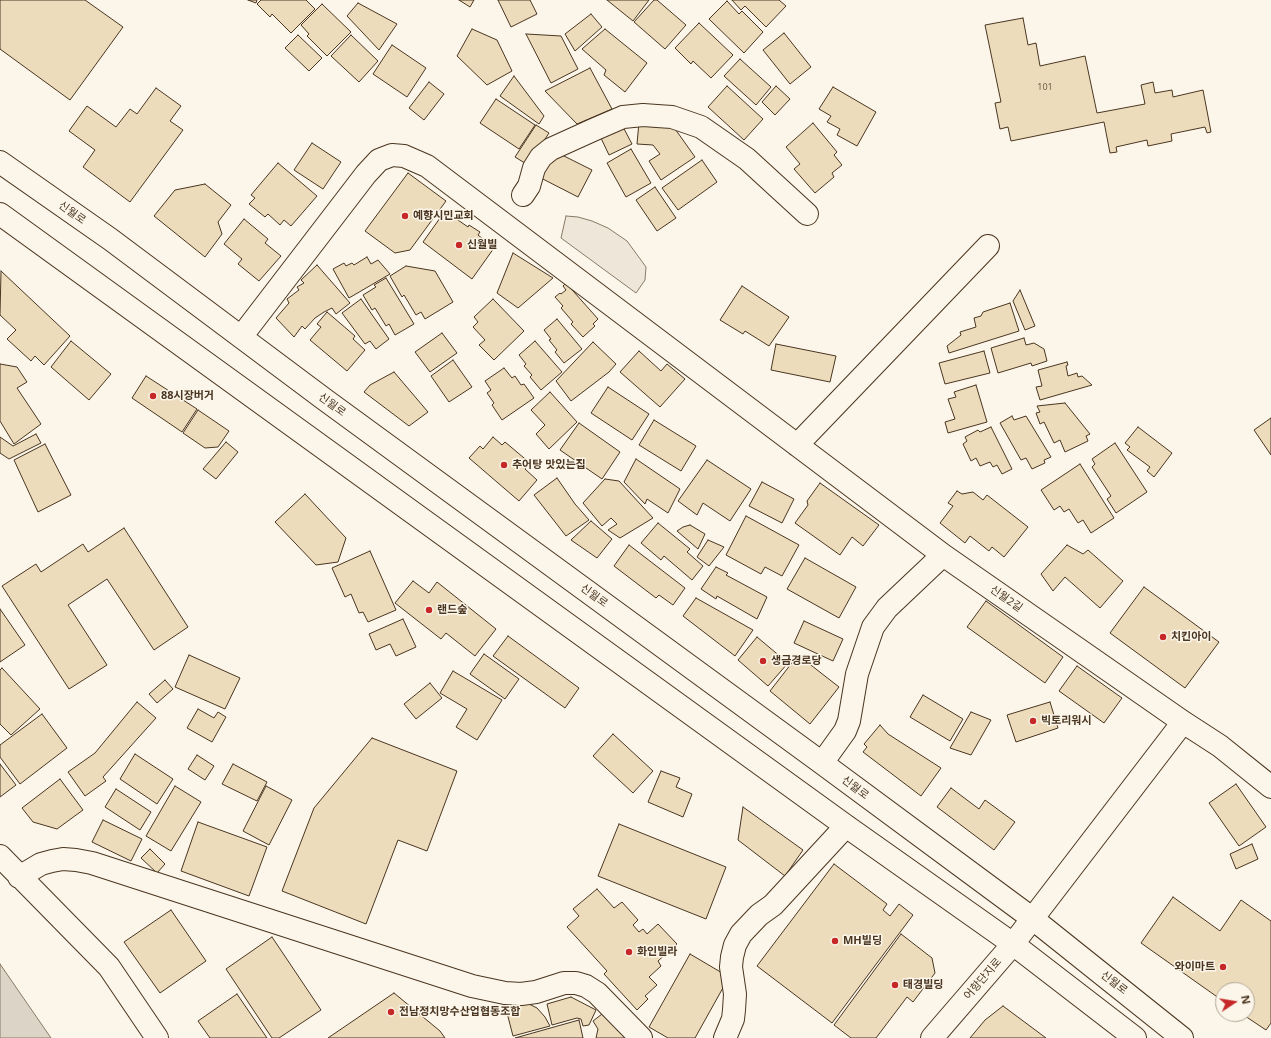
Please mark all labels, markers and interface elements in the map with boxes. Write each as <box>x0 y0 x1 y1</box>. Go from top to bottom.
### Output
house number: 101 <box>1037 82 1053 92</box>
street label: 신월로 <box>56 199 88 227</box>
place label: 예향시민교회 <box>413 209 474 223</box>
marker: 예향시민교회 <box>400 211 410 221</box>
place label: 신월빌 <box>467 238 497 252</box>
marker: 신월빌 <box>454 240 464 250</box>
place label: 88시장버거 <box>161 389 214 403</box>
marker: 88시장버거 <box>148 391 158 401</box>
street label: 신월로 <box>316 391 348 419</box>
place label: 추어탕 맛있는집 <box>512 458 586 472</box>
marker: 추어탕 맛있는집 <box>499 460 509 470</box>
street label: 신월로 <box>578 582 610 610</box>
street label: 신월2길 <box>987 583 1025 615</box>
place label: 랜드숲 <box>437 603 467 617</box>
marker: 랜드숲 <box>424 605 434 615</box>
place label: 치킨아이 <box>1171 630 1211 644</box>
marker: 치킨아이 <box>1158 632 1168 642</box>
place label: 생금경로당 <box>771 654 822 668</box>
marker: 생금경로당 <box>758 656 768 666</box>
place label: 빅토리워시 <box>1041 714 1092 728</box>
marker: 빅토리워시 <box>1028 716 1038 726</box>
street label: 신월로 <box>839 774 871 802</box>
place label: MH빌딩 <box>843 934 882 948</box>
marker: MH빌딩 <box>830 936 840 946</box>
place label: 화인빌라 <box>637 945 677 959</box>
marker: 화인빌라 <box>624 947 634 957</box>
street label: 어항단지로 <box>961 956 1005 1002</box>
place label: 와이마트 <box>1175 960 1215 974</box>
marker: 와이마트 <box>1218 962 1228 972</box>
street label: 신월로 <box>1098 968 1130 998</box>
place label: 태경빌딩 <box>903 978 943 992</box>
marker: 태경빌딩 <box>890 980 900 990</box>
north arrow <box>1215 982 1255 1022</box>
text: N <box>1238 994 1255 1006</box>
place label: 전남정치망수산업협동조합 <box>399 1005 520 1019</box>
marker: 전남정치망수산업협동조합 <box>386 1007 396 1017</box>

